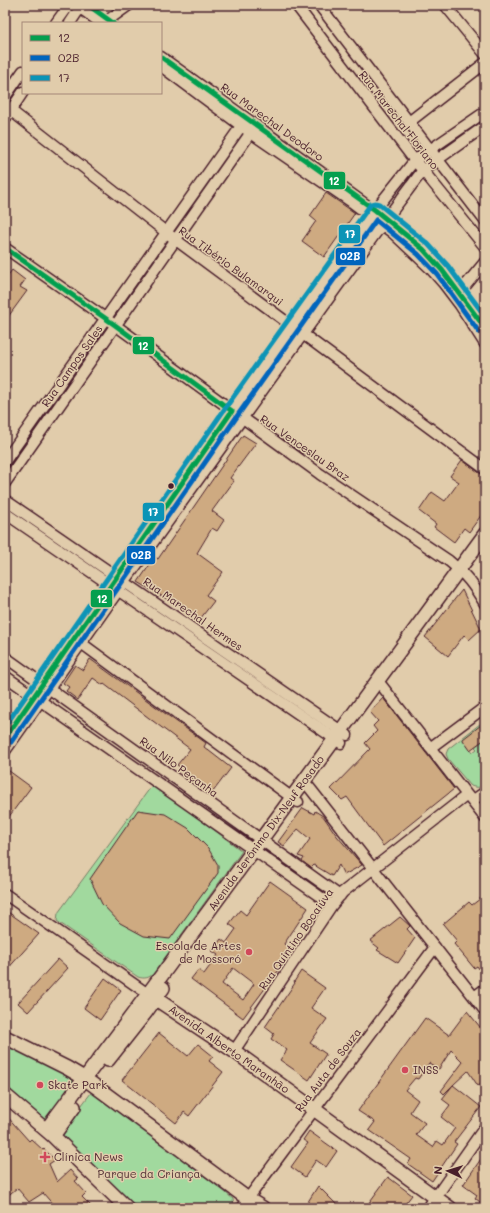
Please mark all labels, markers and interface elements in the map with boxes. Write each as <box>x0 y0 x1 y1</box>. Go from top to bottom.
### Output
legend <box>22 22 162 94</box>
text: 12 <box>58 29 70 45</box>
text: 02B <box>58 49 80 65</box>
street label: Rua Marechal Floriano <box>356 67 443 172</box>
text: 17 <box>58 69 70 85</box>
street label: Rua Marechal Deodoro <box>218 79 327 164</box>
line badge: 12 <box>323 171 346 190</box>
text: 12 <box>328 173 340 188</box>
street label: Rua Tibério Bulamarqui <box>176 223 287 309</box>
line badge: 17 <box>338 224 361 244</box>
text: 17 <box>345 226 356 241</box>
line badge: 02B <box>335 247 366 266</box>
text: 02B <box>340 248 360 263</box>
street label: Rua Campos Sales <box>38 322 106 410</box>
line badge: 12 <box>132 336 155 355</box>
text: 12 <box>137 338 149 353</box>
street label: Rua Venceslau Braz <box>257 411 353 484</box>
unlabelled marker <box>166 481 176 491</box>
line badge: 17 <box>142 502 165 522</box>
text: 17 <box>148 504 159 519</box>
line badge: 02B <box>126 545 156 565</box>
text: 02B <box>131 547 151 562</box>
street label: Rua Marechal Hermes <box>141 574 246 654</box>
line badge: 12 <box>90 589 113 608</box>
text: 12 <box>96 591 108 606</box>
street label: Rua Nilo Peçanha <box>137 733 222 800</box>
street label: Avenida Jerônimo Dix-Neuf Rosado <box>204 752 327 913</box>
street label: Rua Quintino Bocaiúva <box>255 885 336 992</box>
place label: Escola de Artes de Mossoró <box>156 938 241 966</box>
marker: Escola de Artes de Mossoró <box>244 947 254 957</box>
street label: Avenida Alberto Maranhão <box>166 1001 293 1096</box>
street label: Rua Auta de Souza <box>291 1025 364 1115</box>
place label: INSS <box>413 1062 438 1077</box>
marker: INSS <box>400 1065 410 1075</box>
place label: Skate Park <box>48 1077 107 1092</box>
marker: Skate Park <box>35 1080 45 1090</box>
place label: Clínica News <box>54 1149 123 1164</box>
marker: Clínica News <box>39 1151 51 1163</box>
north arrow <box>428 1151 468 1191</box>
park label: Parque da Criança <box>98 1166 201 1181</box>
text: N <box>430 1166 445 1175</box>

